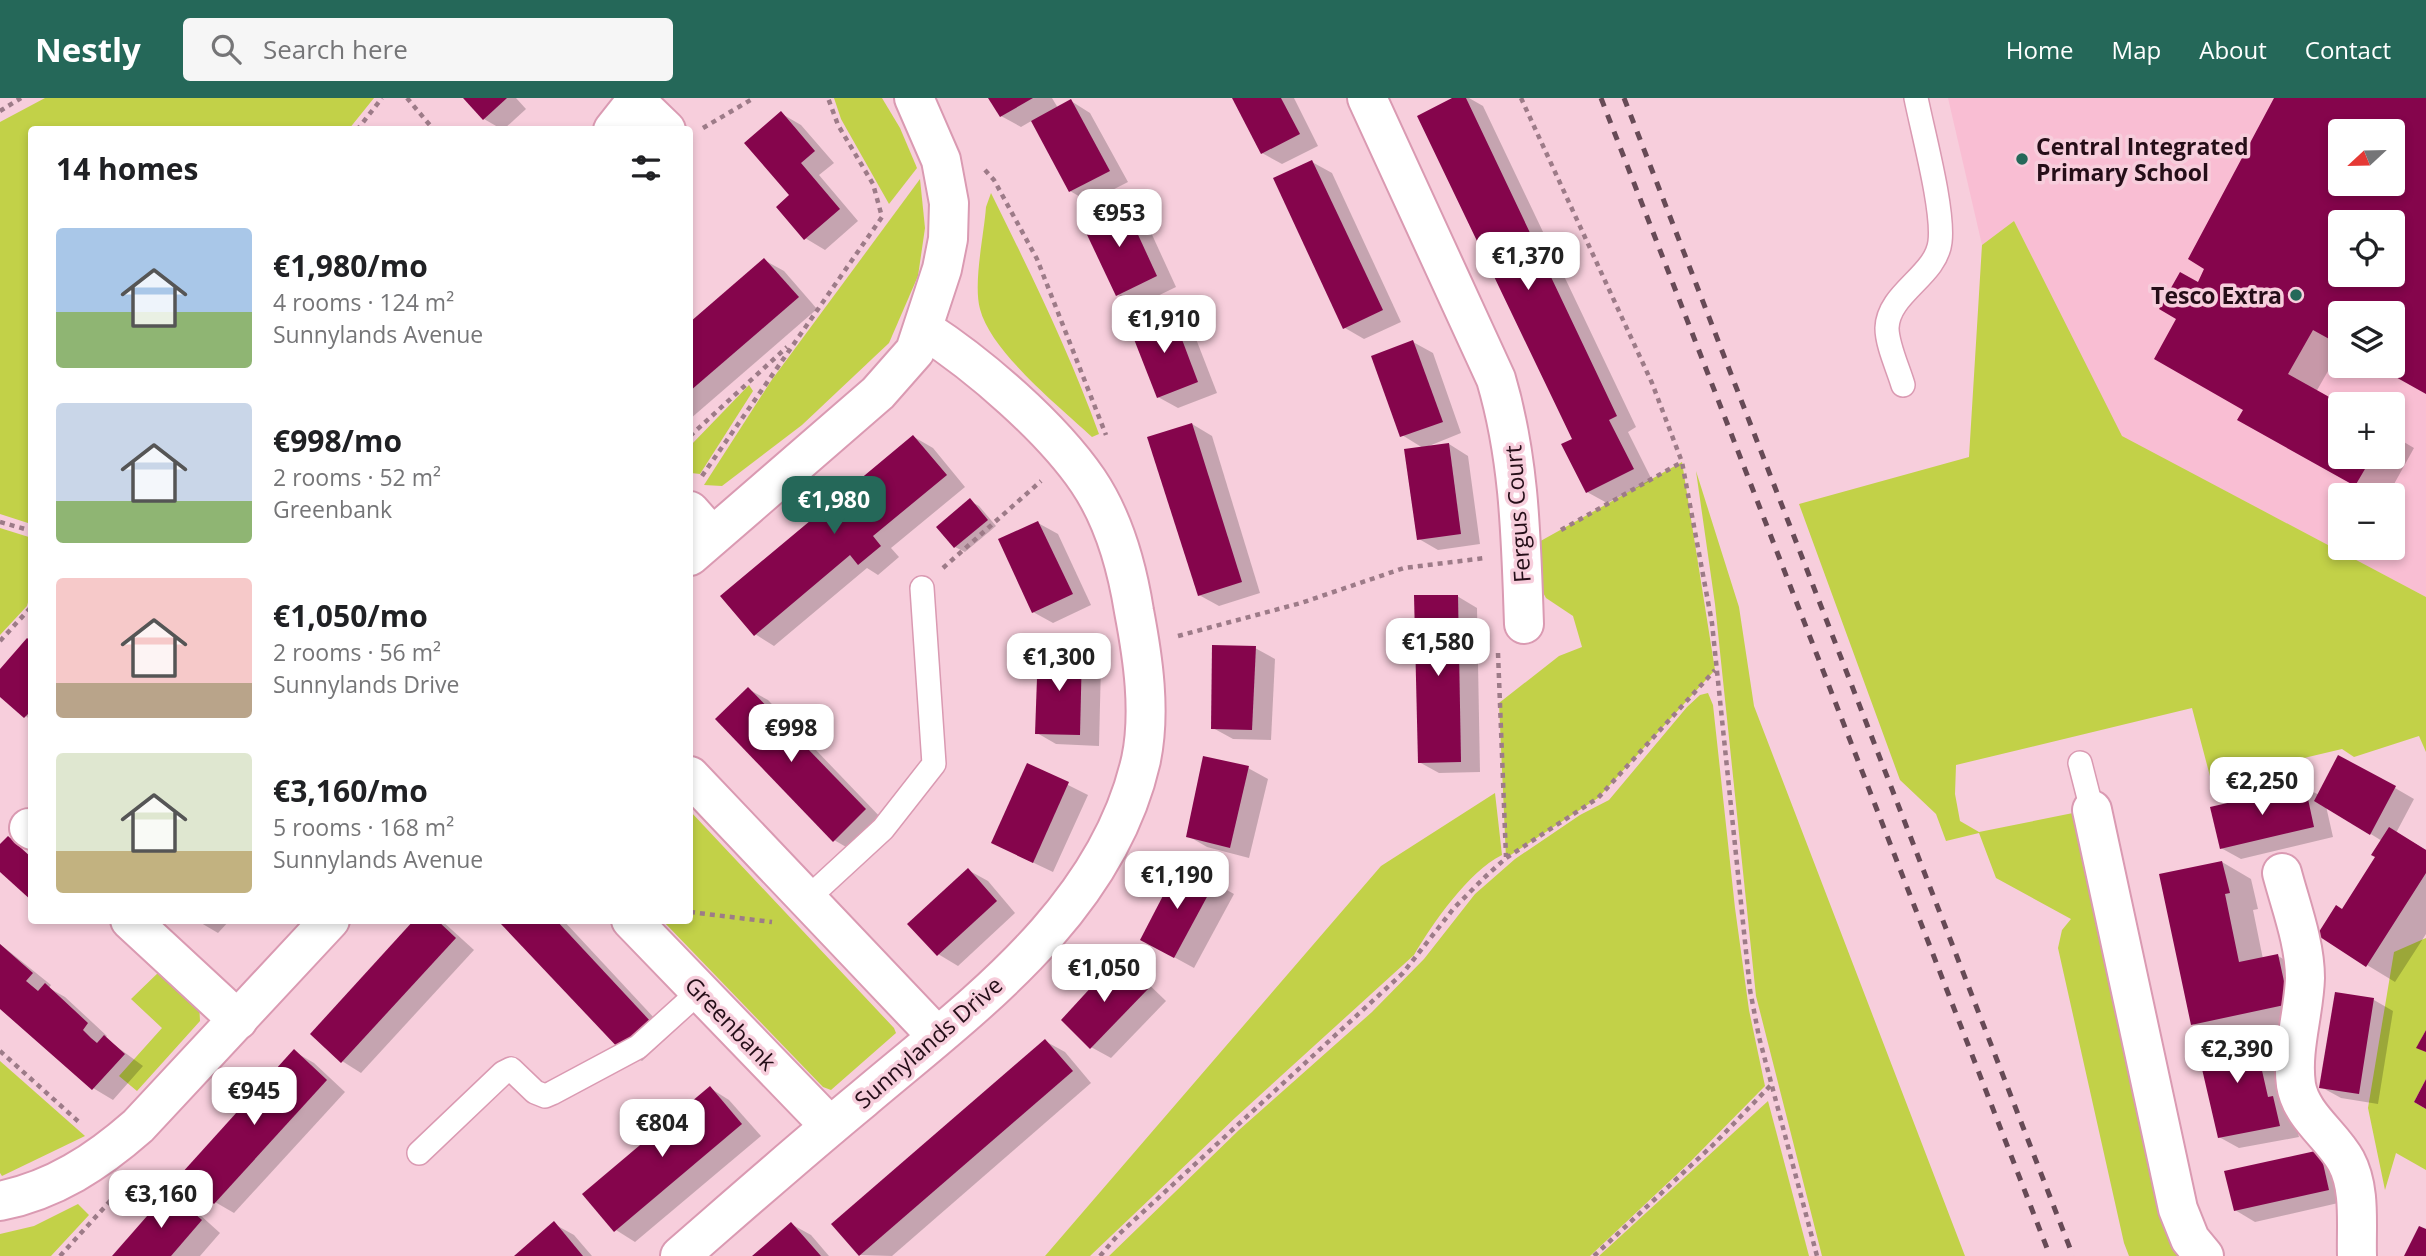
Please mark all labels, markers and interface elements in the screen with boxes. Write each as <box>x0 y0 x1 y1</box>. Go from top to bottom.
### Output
search box <box>183 18 673 81</box>
text: Nestly <box>35 27 141 72</box>
icon: search <box>207 30 245 68</box>
text: Search here <box>263 31 408 67</box>
text: Home <box>2006 33 2074 66</box>
text: Map <box>2112 33 2161 66</box>
text: About <box>2199 33 2267 66</box>
text: Contact <box>2305 33 2391 66</box>
north arrow <box>2328 119 2404 196</box>
map controls <box>2328 119 2405 560</box>
place label: Central Integrated Primary School <box>2036 130 2248 188</box>
text: 14 homes <box>56 148 199 189</box>
icon: filters <box>627 149 665 187</box>
marker: Central Integrated Primary School <box>2014 151 2030 167</box>
pin: €953 <box>1078 190 1160 249</box>
text: €953 <box>1093 196 1145 228</box>
button: locate <box>2328 210 2405 287</box>
pin: €1,370 <box>1471 232 1585 292</box>
text: €1,370 <box>1492 239 1564 271</box>
text: €1,980/mo <box>273 245 428 286</box>
icon: home <box>112 256 196 340</box>
place label: Tesco Extra <box>2151 279 2282 311</box>
text: 4 rooms · 124 m² <box>273 286 454 318</box>
marker: Tesco Extra <box>2288 287 2304 303</box>
pin: €1,910 <box>1107 296 1221 355</box>
button: layers <box>2328 301 2405 378</box>
text: €1,910 <box>1128 302 1200 334</box>
text: Sunnylands Avenue <box>273 318 483 350</box>
button: + <box>2328 392 2405 469</box>
text: €998/mo <box>273 420 402 461</box>
icon: home <box>112 431 196 515</box>
street label: Fergus Court <box>1496 444 1538 584</box>
text: 2 rooms · 52 m² <box>273 461 441 493</box>
pin: €1,980 <box>777 476 891 536</box>
text: €1,980 <box>798 483 870 515</box>
button: − <box>2328 483 2405 560</box>
text: Greenbank <box>273 493 392 525</box>
text: €1,050/mo <box>273 595 428 636</box>
icon: home <box>112 606 196 690</box>
pin: €1,580 <box>1381 618 1495 678</box>
text: €1,580 <box>1402 625 1474 657</box>
pin: €1,300 <box>1002 634 1116 693</box>
text: 2 rooms · 56 m² <box>273 636 441 668</box>
text: €1,300 <box>1023 640 1095 672</box>
text: Sunnylands Drive <box>273 668 459 700</box>
pin: €998 <box>750 704 832 764</box>
text: €998 <box>765 711 817 743</box>
pin: €2,250 <box>2205 758 2319 817</box>
text: €2,250 <box>2226 764 2298 796</box>
text: €3,160/mo <box>273 770 428 811</box>
icon: home <box>112 781 196 865</box>
text: 5 rooms · 168 m² <box>273 811 454 843</box>
text: Sunnylands Avenue <box>273 843 483 875</box>
pin: €1,190 <box>1120 852 1234 911</box>
text: €1,190 <box>1141 858 1213 890</box>
pin: €1,050 <box>1047 944 1161 1004</box>
text: €1,050 <box>1068 951 1140 983</box>
street label: Greenbank <box>678 969 784 1077</box>
street label: Sunnylands Drive <box>847 969 1009 1115</box>
pin: €2,390 <box>2180 1026 2294 1085</box>
text: €2,390 <box>2201 1032 2273 1064</box>
pin: €945 <box>213 1068 295 1127</box>
text: €945 <box>228 1074 280 1106</box>
pin: €804 <box>621 1100 703 1159</box>
text: €804 <box>636 1106 688 1138</box>
pin: €3,160 <box>104 1170 218 1230</box>
text: €3,160 <box>125 1177 197 1209</box>

